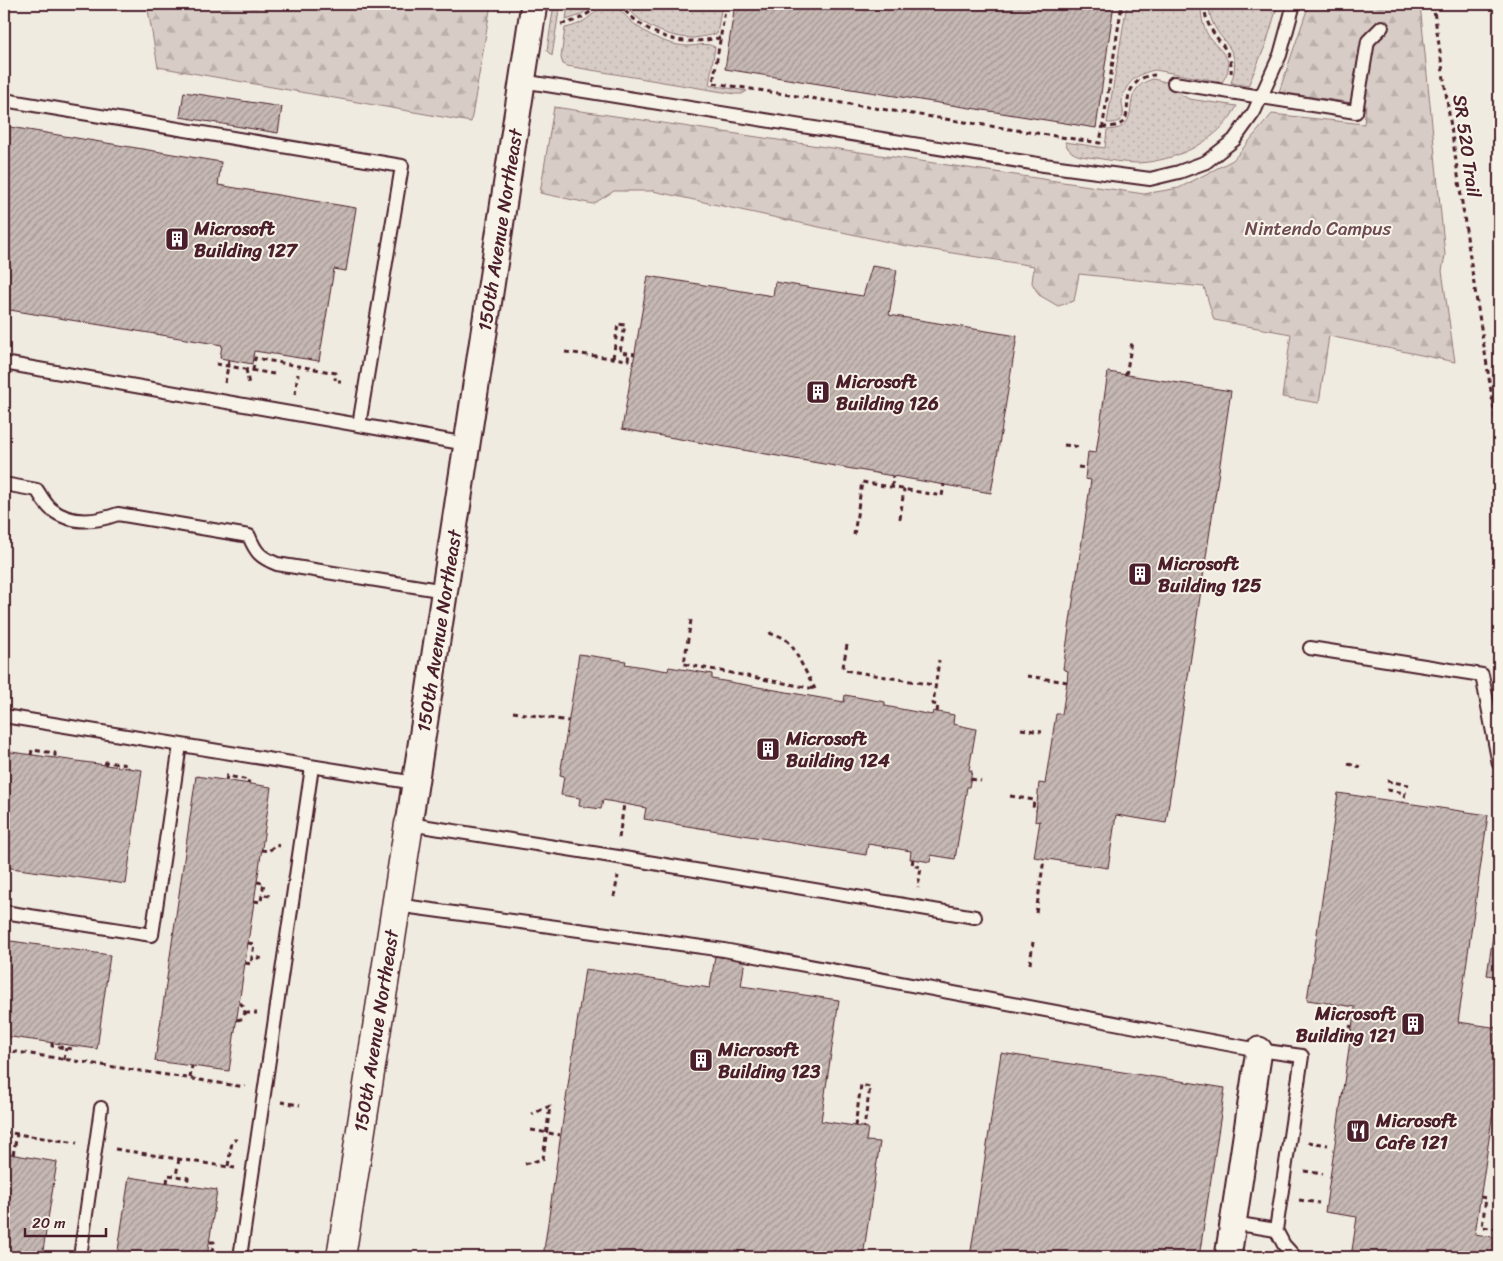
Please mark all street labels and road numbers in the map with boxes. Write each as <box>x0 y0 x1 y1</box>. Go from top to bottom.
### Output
street label: SR 520 Trail <box>1443 92 1491 200</box>
street label: 150th Avenue Northeast <box>468 125 533 334</box>
street label: 150th Avenue Northeast <box>407 526 472 735</box>
street label: 150th Avenue Northeast <box>344 926 409 1135</box>

